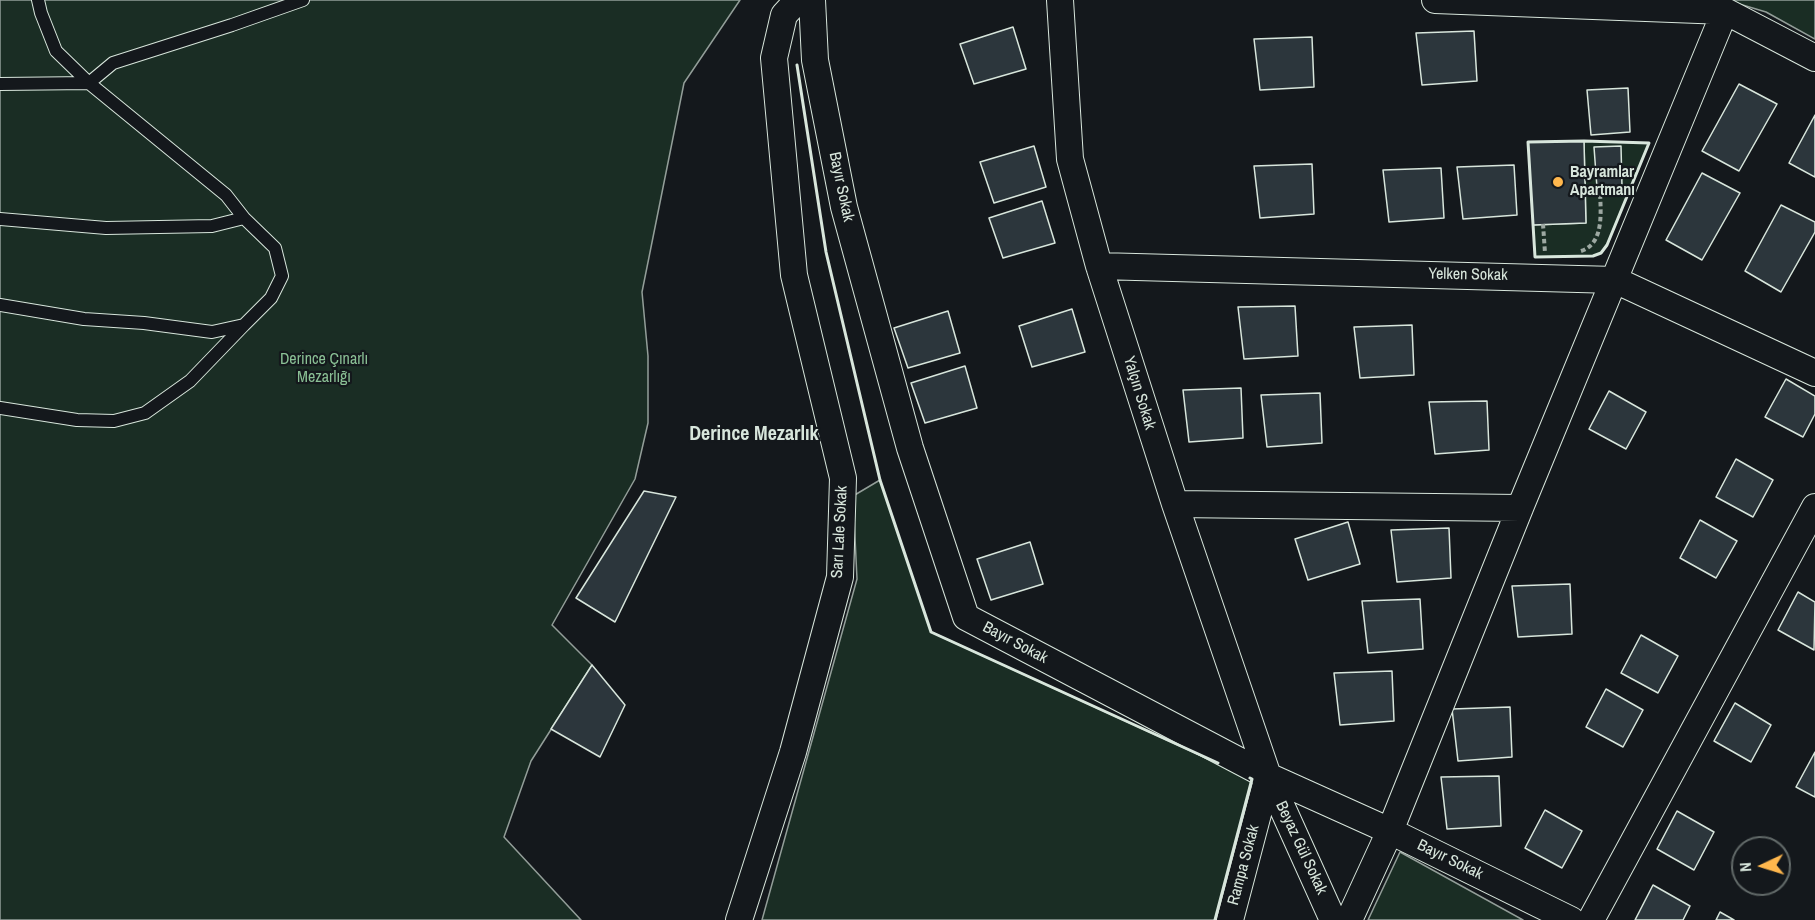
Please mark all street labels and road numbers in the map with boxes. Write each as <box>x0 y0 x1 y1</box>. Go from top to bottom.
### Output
street label: Bayır Sokak <box>824 150 858 224</box>
street label: Yelken Sokak <box>1428 265 1508 285</box>
street label: Yalçın Sokak <box>1119 354 1159 432</box>
street label: Sarı Lale Sokak <box>828 485 852 579</box>
street label: Bayır Sokak <box>979 618 1051 668</box>
street label: Beyaz Gül Sokak <box>1271 798 1331 898</box>
street label: Rampa Sokak <box>1224 823 1264 907</box>
street label: Bayır Sokak <box>1414 836 1486 884</box>

